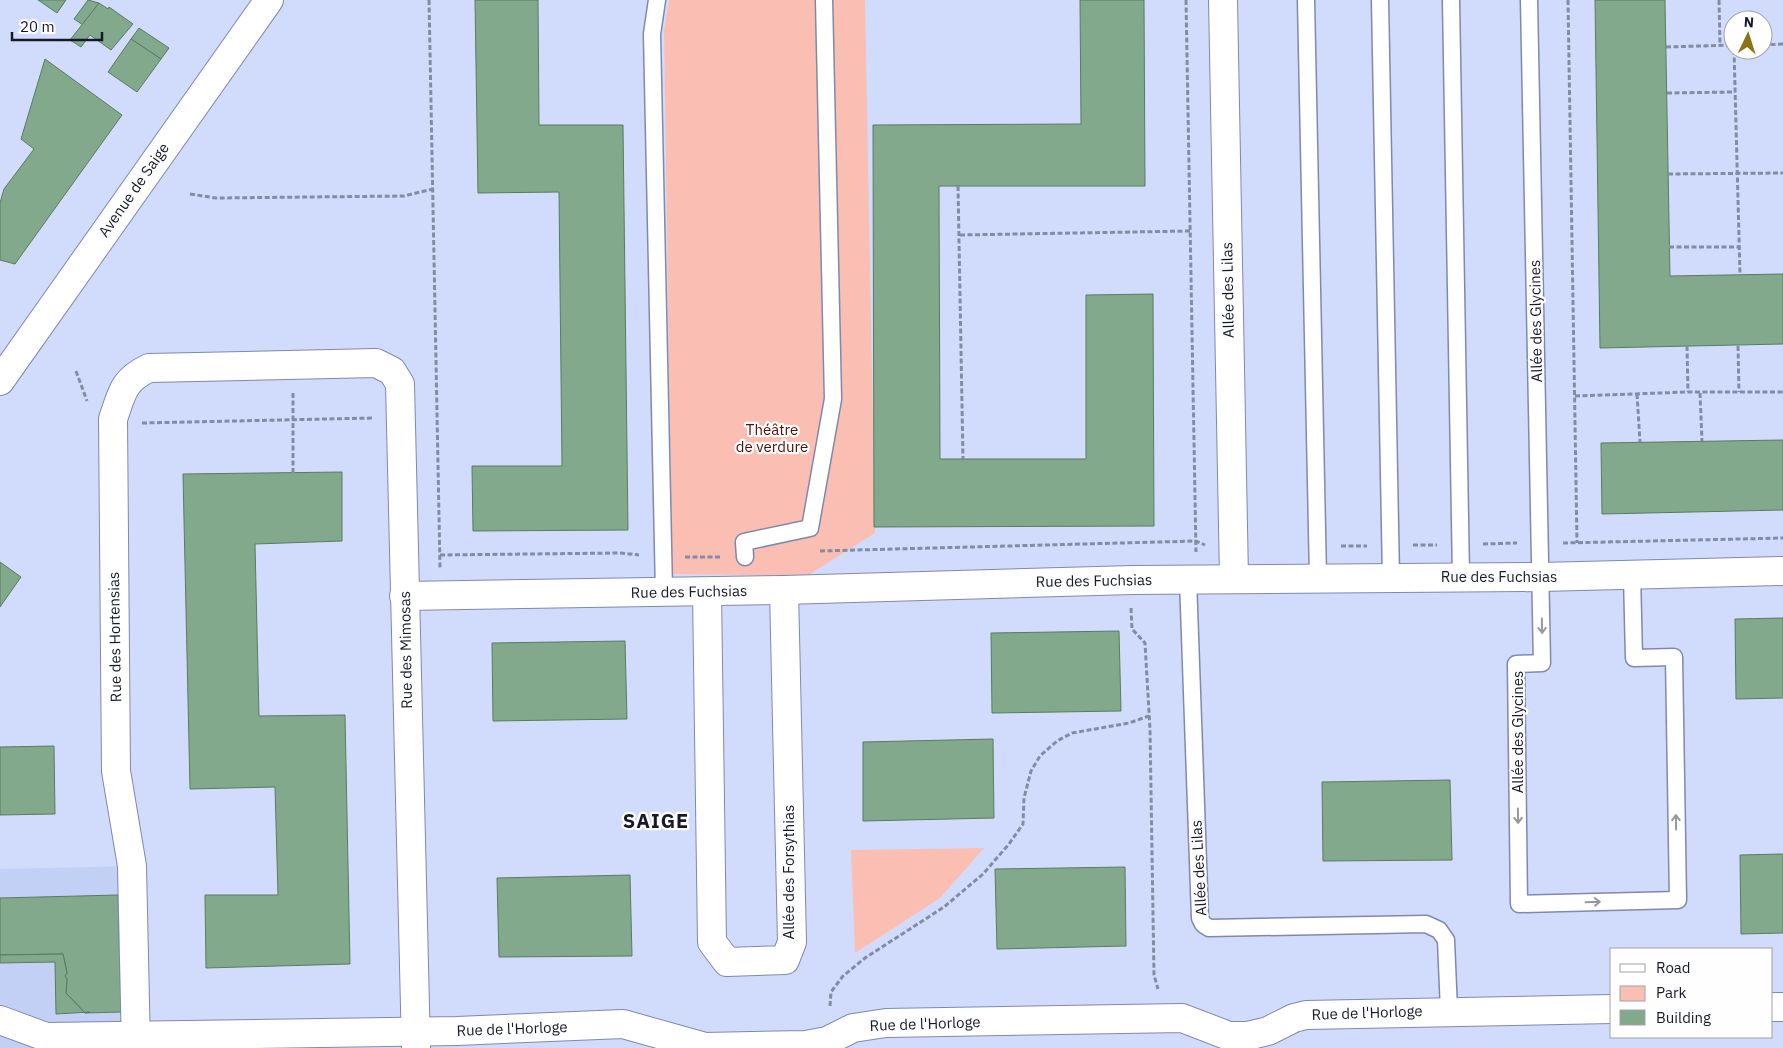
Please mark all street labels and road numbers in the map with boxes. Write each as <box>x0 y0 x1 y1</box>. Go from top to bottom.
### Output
street label: Avenue de Saige <box>94 139 173 240</box>
street label: Allée des Lilas <box>1217 242 1238 338</box>
street label: Allée des Glycines <box>1525 260 1546 382</box>
street label: Rue des Fuchsias <box>1441 567 1557 586</box>
street label: Rue des Fuchsias <box>1036 570 1152 591</box>
street label: Rue des Hortensias <box>104 572 125 702</box>
street label: Rue des Fuchsias <box>631 581 747 602</box>
street label: Rue des Mimosas <box>395 591 416 709</box>
street label: Allée des Glycines <box>1508 671 1527 793</box>
street label: Allée des Forsythias <box>779 805 798 939</box>
street label: Allée des Lilas <box>1186 820 1211 917</box>
street label: Rue de l'Horloge <box>1311 1001 1423 1024</box>
street label: Rue de l'Horloge <box>869 1012 981 1035</box>
street label: Rue de l'Horloge <box>456 1017 568 1040</box>

